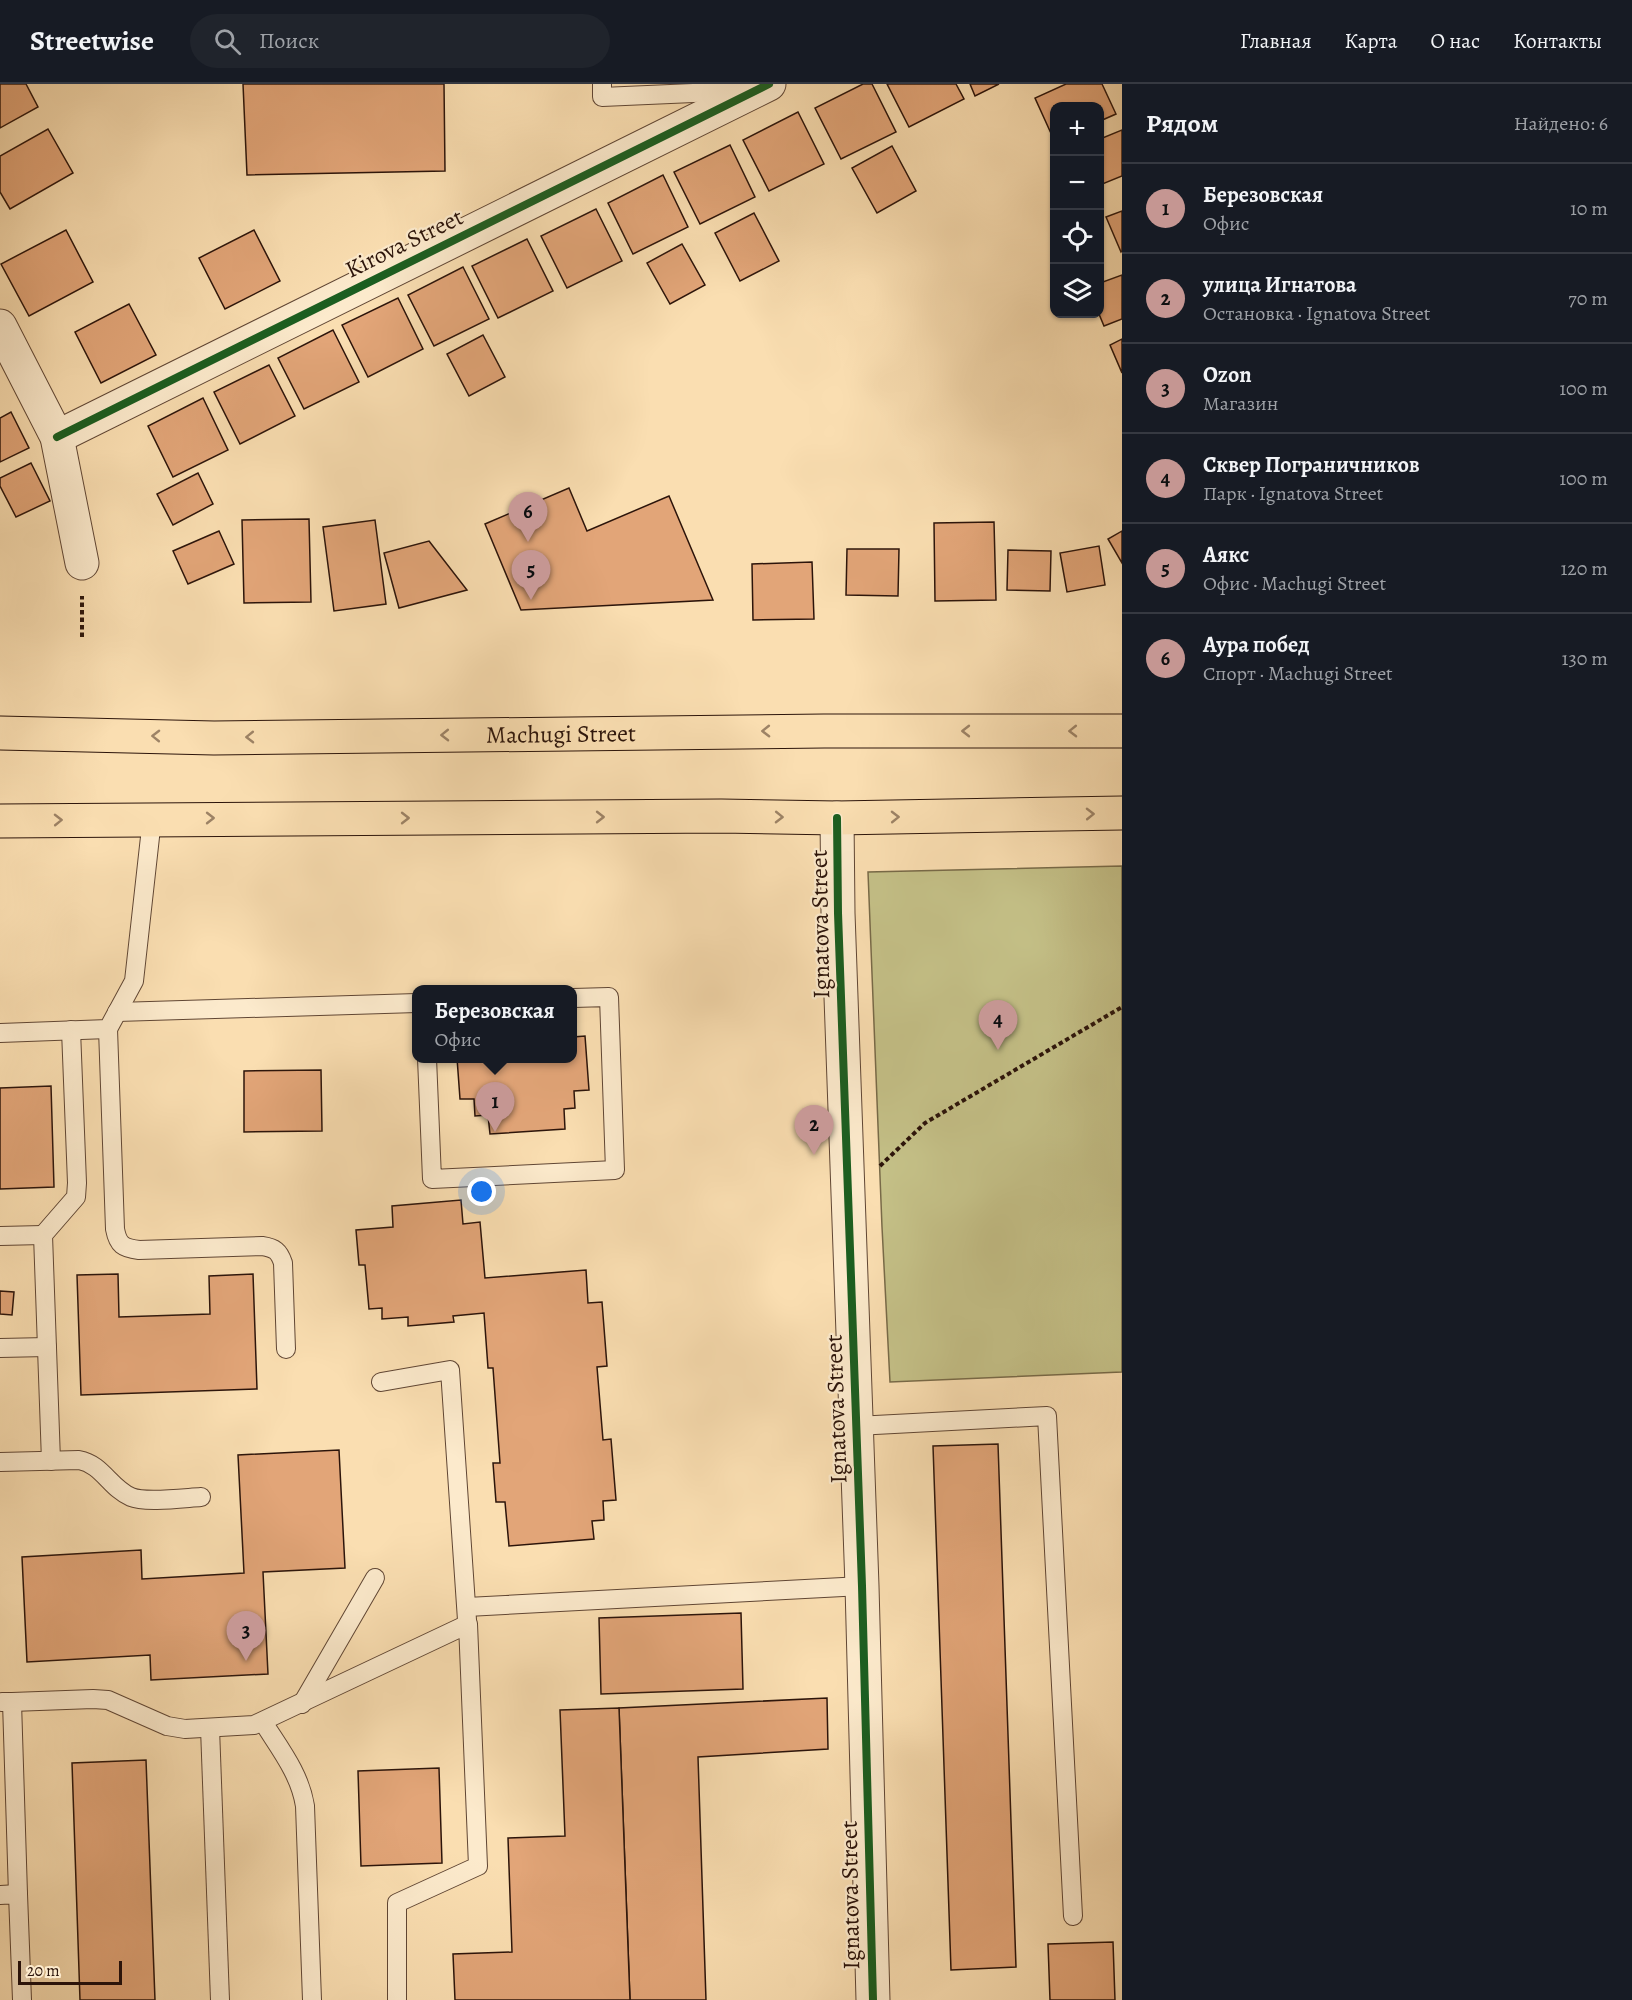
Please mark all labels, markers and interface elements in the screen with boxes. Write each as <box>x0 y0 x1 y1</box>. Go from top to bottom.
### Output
search box <box>190 14 610 68</box>
text: Streetwise <box>30 22 154 60</box>
icon: search <box>211 25 244 58</box>
text: Поиск <box>259 26 319 56</box>
text: Главная <box>1240 27 1312 55</box>
text: Карта <box>1345 27 1397 55</box>
text: О нас <box>1430 27 1480 55</box>
text: Контакты <box>1513 27 1602 55</box>
map controls <box>1050 102 1104 318</box>
button: + <box>1050 102 1104 156</box>
text: Рядом <box>1146 106 1218 141</box>
text: Найдено: 6 <box>1514 110 1608 137</box>
button: − <box>1050 156 1104 210</box>
text: Березовская <box>1203 180 1323 210</box>
text: 1 <box>1162 195 1169 222</box>
text: 10 m <box>1570 195 1608 222</box>
street label: Kirova Street <box>340 201 468 285</box>
button: locate <box>1050 210 1104 264</box>
text: Офис <box>1203 210 1249 237</box>
button: layers <box>1050 264 1104 318</box>
text: улица Игнатова <box>1203 270 1357 300</box>
text: 2 <box>1161 285 1170 312</box>
text: 70 m <box>1568 285 1608 312</box>
text: Остановка · Ignatova Street <box>1203 300 1430 327</box>
text: Ozon <box>1203 360 1252 390</box>
text: 3 <box>1161 375 1170 402</box>
text: 100 m <box>1559 375 1608 402</box>
text: Магазин <box>1203 390 1278 417</box>
text: Сквер Пограничников <box>1203 450 1420 480</box>
text: 4 <box>1161 465 1170 492</box>
text: 100 m <box>1559 465 1608 492</box>
text: Парк · Ignatova Street <box>1203 480 1383 507</box>
pin: 6 <box>508 492 548 542</box>
text: Аякс <box>1203 540 1249 570</box>
pin: 5 <box>512 550 550 600</box>
text: 5 <box>1161 555 1170 582</box>
text: 120 m <box>1560 555 1608 582</box>
text: Офис · Machugi Street <box>1203 570 1386 597</box>
text: Аура побед <box>1203 630 1310 660</box>
text: 6 <box>1161 645 1170 672</box>
text: 130 m <box>1562 645 1608 672</box>
text: Спорт · Machugi Street <box>1203 660 1393 687</box>
street label: Machugi Street <box>486 717 636 751</box>
one-way arrow <box>761 725 770 737</box>
one-way arrow <box>961 725 970 737</box>
one-way arrow <box>1069 725 1078 737</box>
one-way arrow <box>440 729 449 741</box>
one-way arrow <box>151 730 160 742</box>
one-way arrow <box>245 731 254 743</box>
one-way arrow <box>1086 808 1095 820</box>
one-way arrow <box>401 811 410 824</box>
one-way arrow <box>596 811 605 823</box>
one-way arrow <box>774 811 783 823</box>
one-way arrow <box>891 811 900 823</box>
one-way arrow <box>206 812 215 824</box>
one-way arrow <box>54 814 63 826</box>
street label: Ignatova Street <box>803 849 837 999</box>
popup <box>412 985 577 1063</box>
text: Березовская <box>435 996 555 1026</box>
pin: 4 <box>978 1000 1018 1050</box>
text: Офис <box>435 1026 481 1053</box>
pin: 1 <box>476 1082 514 1132</box>
pin: 2 <box>794 1106 834 1155</box>
your location <box>467 1177 496 1206</box>
street label: Ignatova Street <box>817 1334 855 1484</box>
pin: 3 <box>226 1612 266 1661</box>
street label: Ignatova Street <box>833 1820 867 1970</box>
scale bar <box>18 1958 122 1986</box>
text: 20 m <box>27 1960 60 1982</box>

